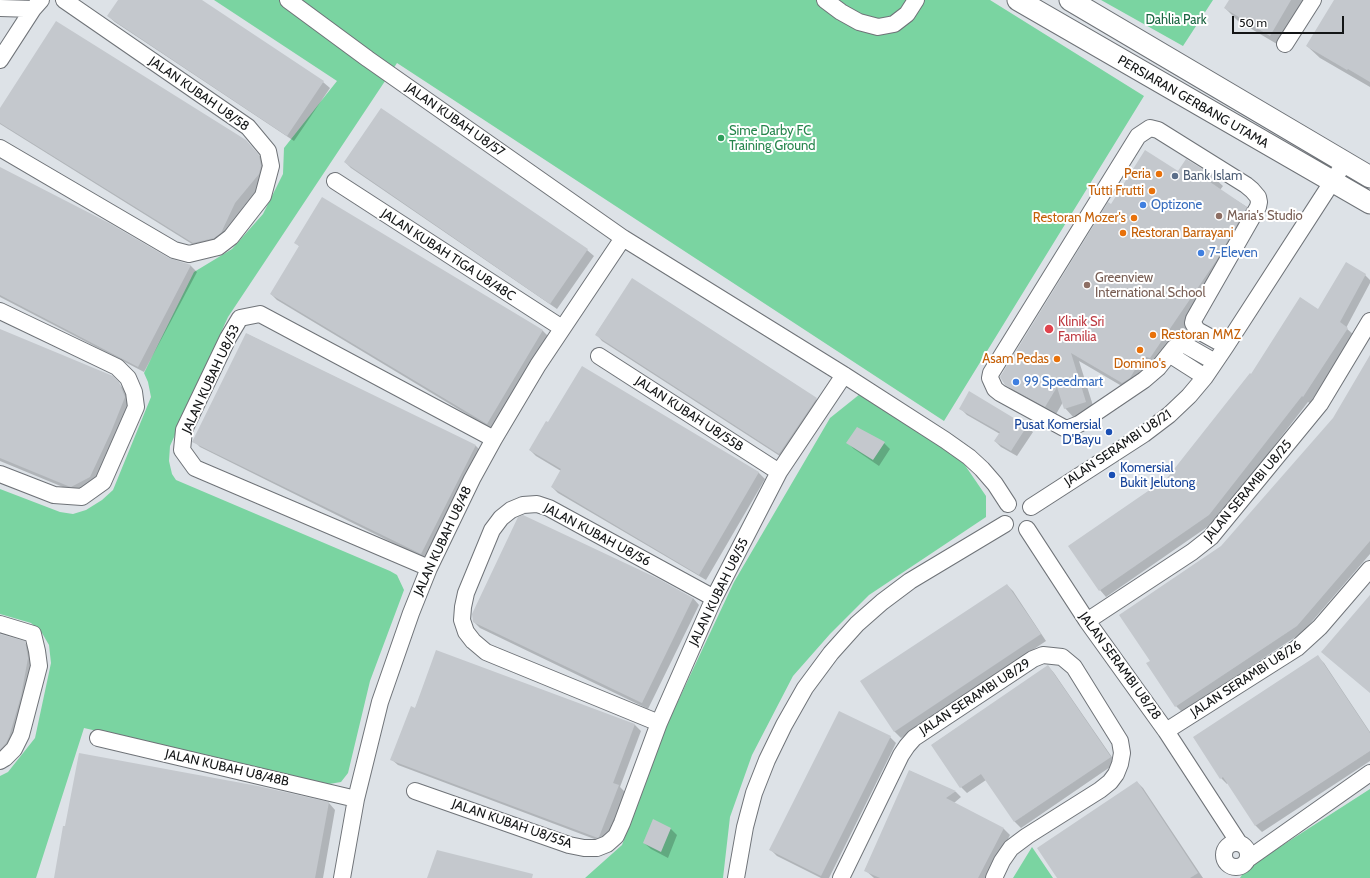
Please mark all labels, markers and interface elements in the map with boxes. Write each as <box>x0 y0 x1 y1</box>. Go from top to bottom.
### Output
scale bar <box>1234 8 1346 34</box>
park label: Dahlia Park <box>1145 12 1207 28</box>
text: 50 m <box>1239 15 1267 30</box>
street label: PERSIARAN GERBANG UTAMA <box>1115 52 1271 152</box>
street label: JALAN KUBAH U8/58 <box>146 53 252 135</box>
street label: JALAN KUBAH U8/57 <box>402 80 508 160</box>
place label: Sime Darby FC Training Ground <box>729 123 816 154</box>
marker: Sime Darby FC Training Ground <box>716 133 726 143</box>
place label: Peria <box>1124 166 1151 182</box>
place label: Bank Islam <box>1183 168 1242 184</box>
marker: Peria <box>1154 169 1164 179</box>
marker: Bank Islam <box>1170 171 1180 181</box>
place label: Tutti Frutti <box>1088 183 1144 199</box>
marker: Tutti Frutti <box>1147 186 1157 196</box>
place label: Optizone <box>1151 197 1202 213</box>
marker: Optizone <box>1138 200 1148 210</box>
street label: JALAN KUBAH TIGA U8/48C <box>378 206 518 304</box>
place label: Maria's Studio <box>1227 208 1303 224</box>
place label: Restoran Mozer's <box>1033 210 1126 226</box>
marker: Maria's Studio <box>1214 211 1224 221</box>
marker: Restoran Mozer's <box>1129 213 1139 223</box>
place label: Restoran Barrayani <box>1131 225 1233 241</box>
marker: Restoran Barrayani <box>1118 228 1128 238</box>
place label: 7-Eleven <box>1209 245 1258 261</box>
marker: 7-Eleven <box>1196 248 1206 258</box>
place label: Greenview International School <box>1095 270 1206 301</box>
marker: Greenview International School <box>1082 280 1092 290</box>
place label: Klinik Sri Familia <box>1058 314 1104 345</box>
street label: JALAN KUBAH U8/53 <box>179 322 243 436</box>
marker: Klinik Sri Familia <box>1043 323 1055 335</box>
place label: Restoran MMZ <box>1161 327 1241 343</box>
marker: Restoran MMZ <box>1148 330 1158 340</box>
marker: Domino's <box>1135 345 1145 355</box>
place label: Asam Pedas <box>982 351 1049 367</box>
marker: Asam Pedas <box>1052 354 1062 364</box>
place label: Domino's <box>1114 356 1166 372</box>
street label: JALAN KUBAH U8/55B <box>632 373 746 455</box>
place label: 99 Speedmart <box>1024 374 1103 390</box>
marker: 99 Speedmart <box>1011 377 1021 387</box>
street label: JALAN SERAMBI U8/21 <box>1062 406 1174 490</box>
place label: Pusat Komersial D'Bayu <box>1014 417 1101 448</box>
marker: Pusat Komersial D'Bayu <box>1104 427 1114 437</box>
street label: JALAN SERAMBI U8/25 <box>1201 437 1295 545</box>
place label: Komersial Bukit Jelutong <box>1120 460 1195 491</box>
marker: Komersial Bukit Jelutong <box>1107 470 1117 480</box>
street label: JALAN KUBAH U8/48 <box>411 484 475 598</box>
street label: JALAN KUBAH U8/56 <box>541 500 653 570</box>
street label: JALAN KUBAH U8/55 <box>686 535 752 649</box>
street label: JALAN SERAMBI U8/28 <box>1076 609 1164 723</box>
street label: JALAN SERAMBI U8/26 <box>1188 637 1304 721</box>
street label: JALAN SERAMBI U8/29 <box>917 655 1033 739</box>
street label: JALAN KUBAH U8/48B <box>164 746 290 790</box>
street label: JALAN KUBAH U8/55A <box>450 796 574 852</box>

